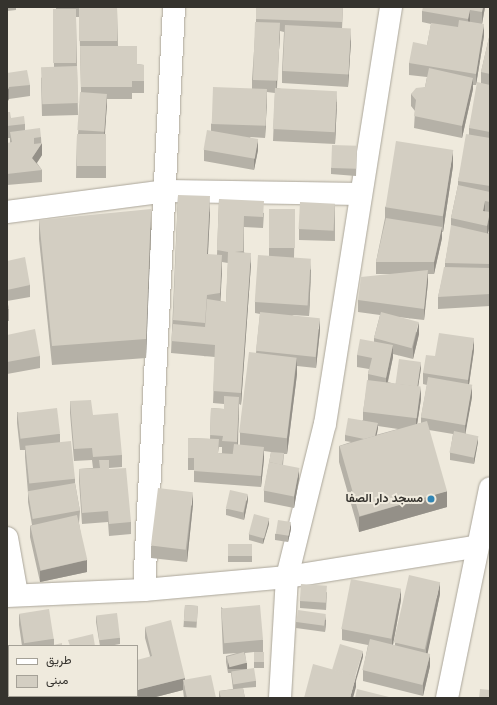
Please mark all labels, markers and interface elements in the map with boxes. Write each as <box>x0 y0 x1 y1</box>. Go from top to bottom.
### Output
place label: مسجد دار الصفا <box>345 492 423 506</box>
marker: مسجد دار الصفا <box>426 494 436 504</box>
legend <box>8 645 138 697</box>
text: طريق <box>46 652 71 668</box>
text: مبنى <box>46 672 68 688</box>

